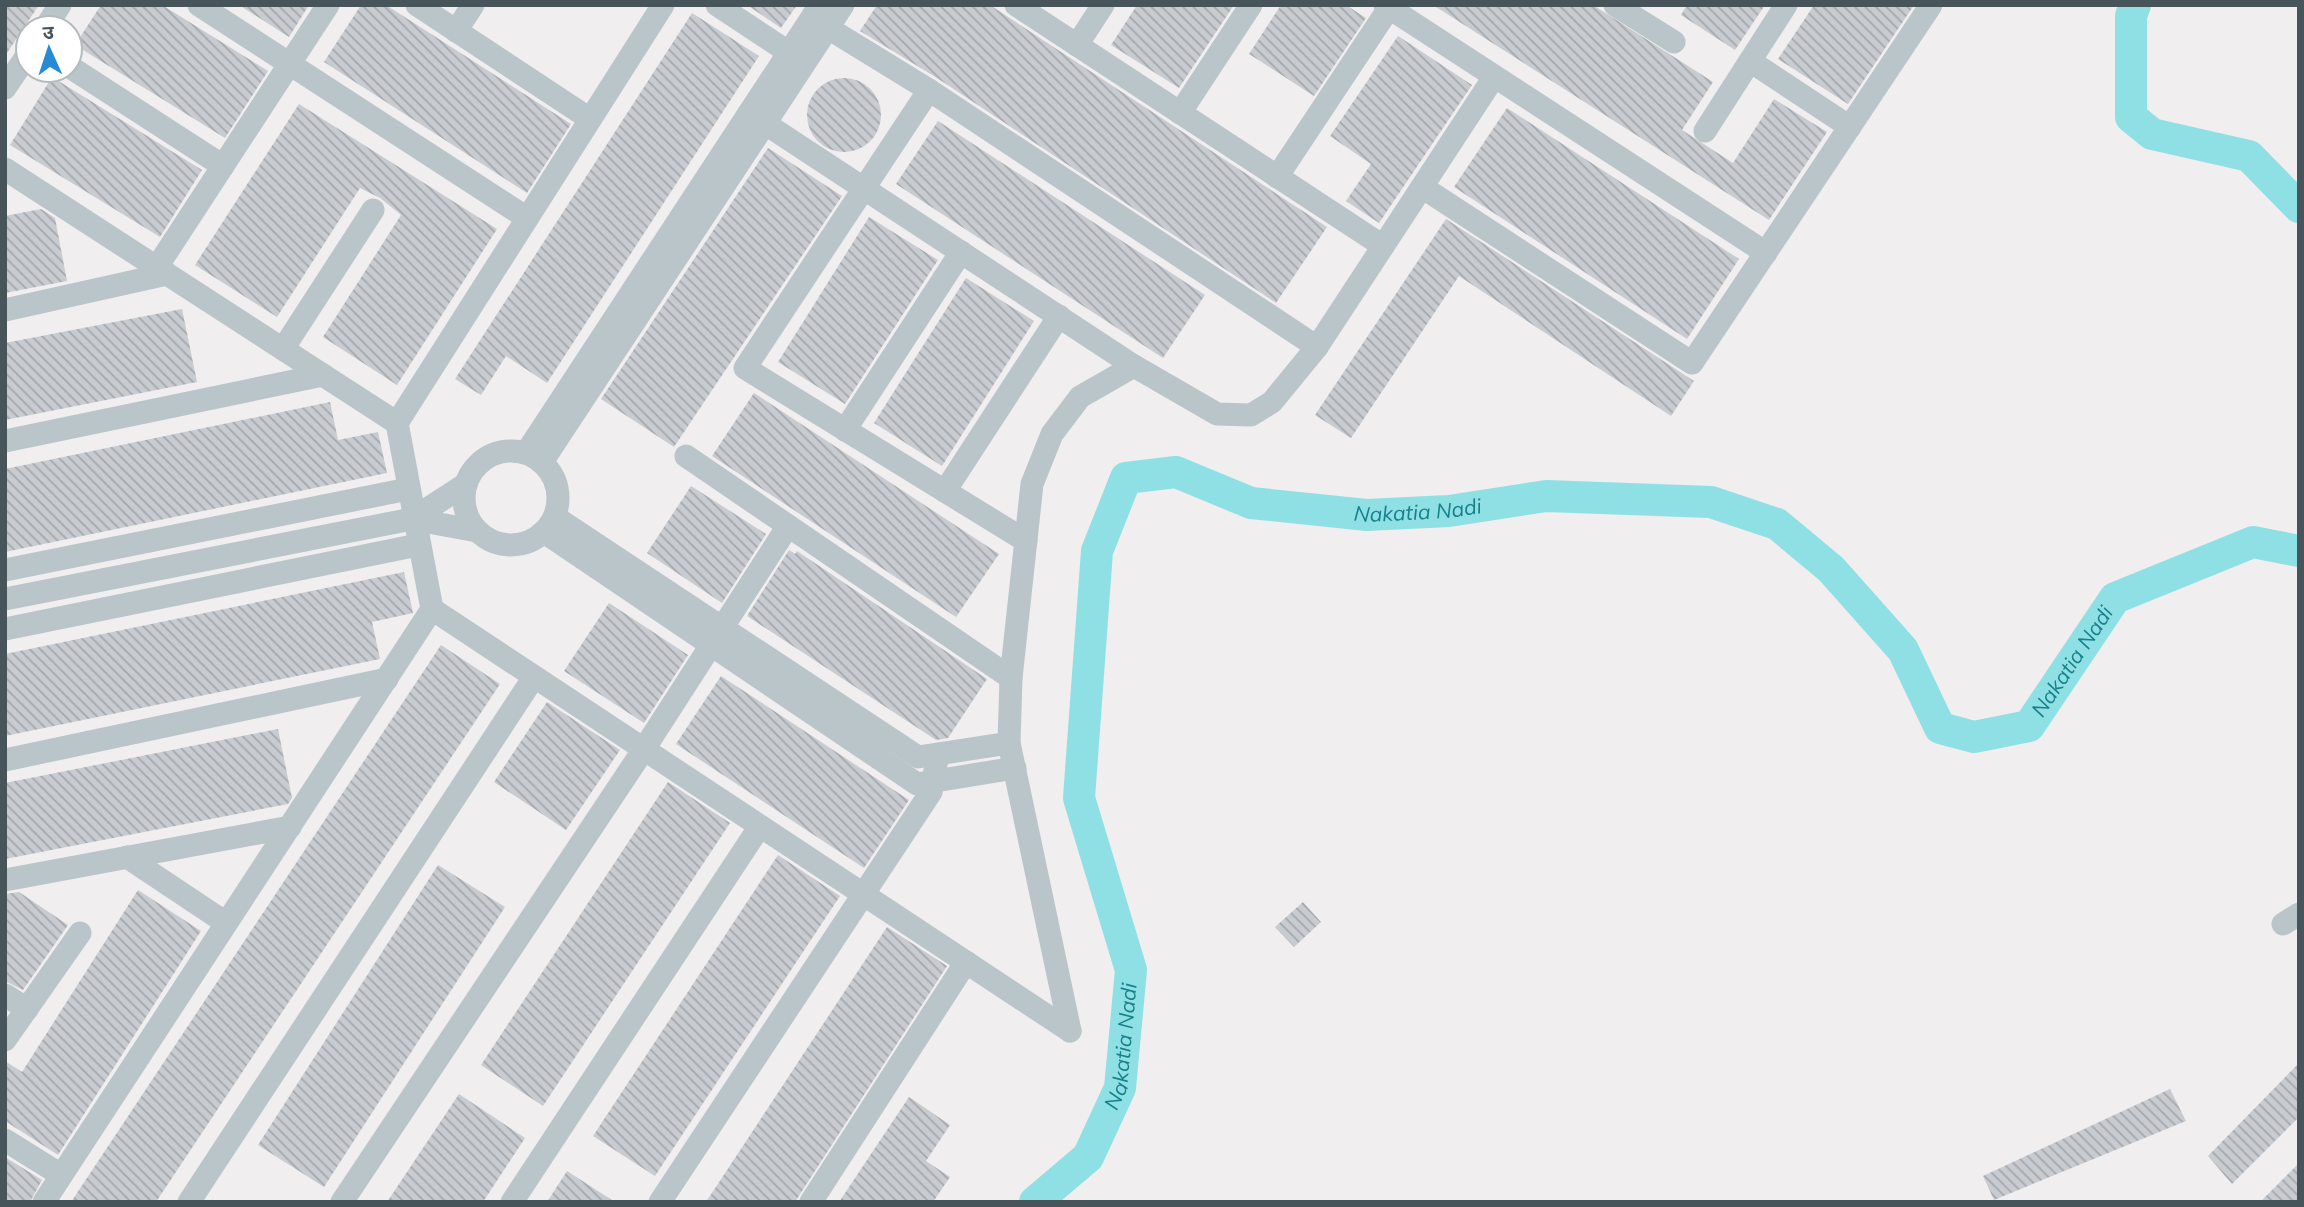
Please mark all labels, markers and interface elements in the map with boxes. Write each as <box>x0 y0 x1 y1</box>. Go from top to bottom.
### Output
north arrow <box>14 14 84 84</box>
text: उ <box>42 20 55 44</box>
water label: Nakatia Nadi <box>1353 492 1484 527</box>
water label: Nakatia Nadi <box>2025 600 2119 721</box>
water label: Nakatia Nadi <box>1098 981 1142 1114</box>

